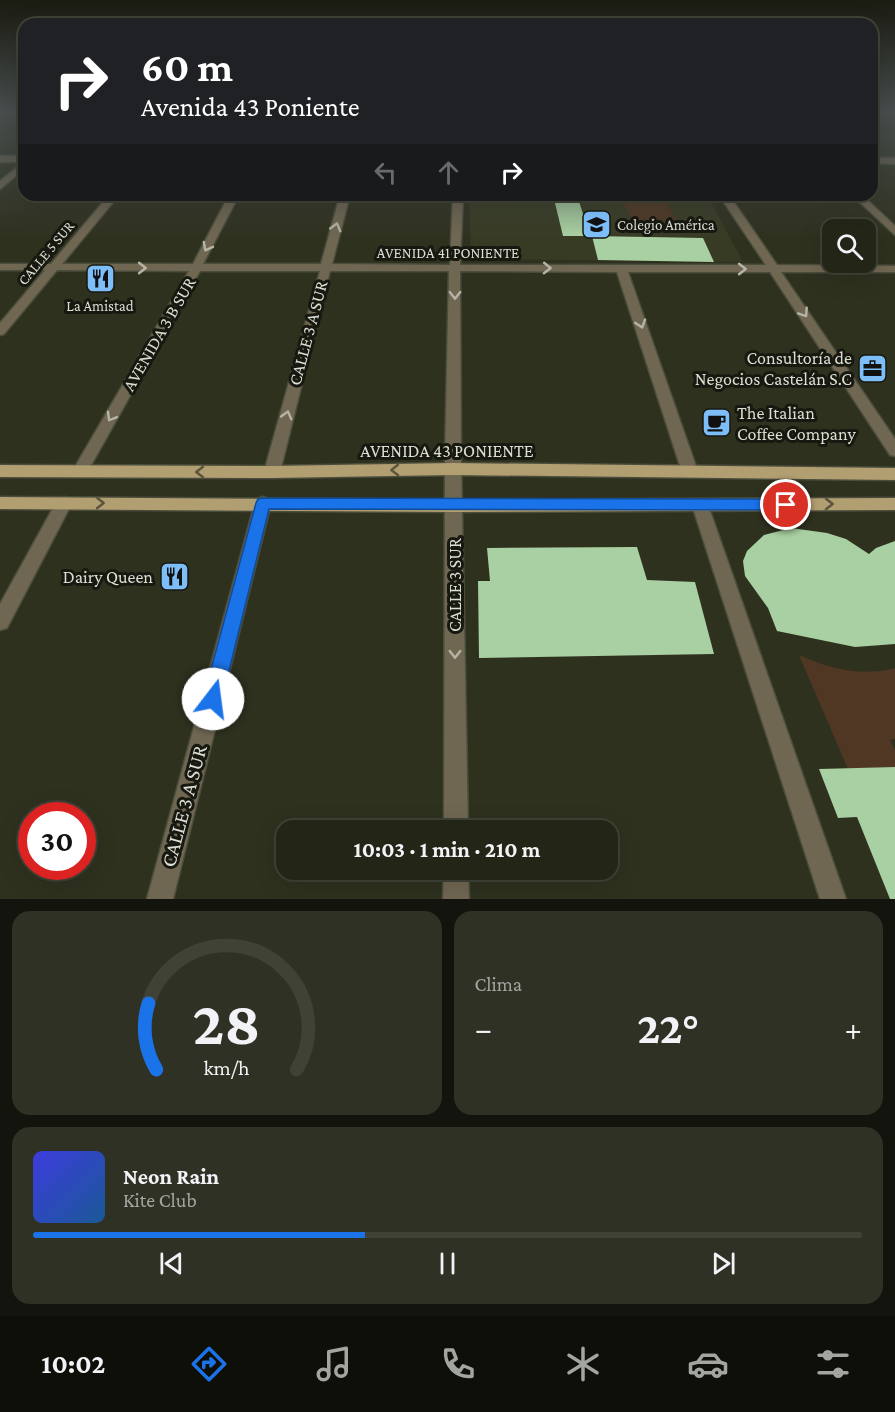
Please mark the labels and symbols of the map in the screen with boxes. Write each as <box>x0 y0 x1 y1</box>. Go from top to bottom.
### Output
school or university icon: Colegio América <box>580 209 612 241</box>
street label: CALLE 5 SUR <box>15 217 78 288</box>
place label: Colegio América <box>617 217 715 234</box>
one-way arrow <box>329 222 342 232</box>
one-way arrow <box>203 241 214 251</box>
street label: AVENIDA 41 PONIENTE <box>377 245 519 261</box>
one-way arrow <box>138 262 147 274</box>
one-way arrow <box>543 262 552 274</box>
restaurant icon: La Amistad <box>84 263 116 295</box>
one-way arrow <box>738 263 747 275</box>
street label: AVENIDA 3 B SUR <box>118 273 200 394</box>
street label: CALLE 3 A SUR <box>284 278 332 387</box>
one-way arrow <box>449 291 461 300</box>
place label: La Amistad <box>66 298 134 314</box>
one-way arrow <box>796 307 807 318</box>
one-way arrow <box>633 318 646 329</box>
place label: Consultoría de Negocios Castelán S.C <box>695 348 852 389</box>
office icon: Consultoría de Negocios Castelán S.C <box>857 352 889 384</box>
place label: The Italian Coffee Company <box>737 403 857 444</box>
cafe icon: The Italian Coffee Company <box>700 407 732 439</box>
one-way arrow <box>107 410 119 421</box>
one-way arrow <box>280 410 292 421</box>
street label: AVENIDA 43 PONIENTE <box>360 441 534 461</box>
one-way arrow <box>390 464 399 476</box>
one-way arrow <box>195 466 204 478</box>
pin <box>760 479 811 530</box>
one-way arrow <box>96 497 105 509</box>
one-way arrow <box>824 498 833 511</box>
street label: CALLE 3 SUR <box>445 537 465 632</box>
restaurant icon: Dairy Queen <box>158 561 190 593</box>
place label: Dairy Queen <box>63 567 153 587</box>
one-way arrow <box>449 649 461 658</box>
position arrow <box>181 667 245 731</box>
street label: CALLE 3 A SUR <box>156 742 212 870</box>
speed limit sign: 30 <box>18 802 96 880</box>

